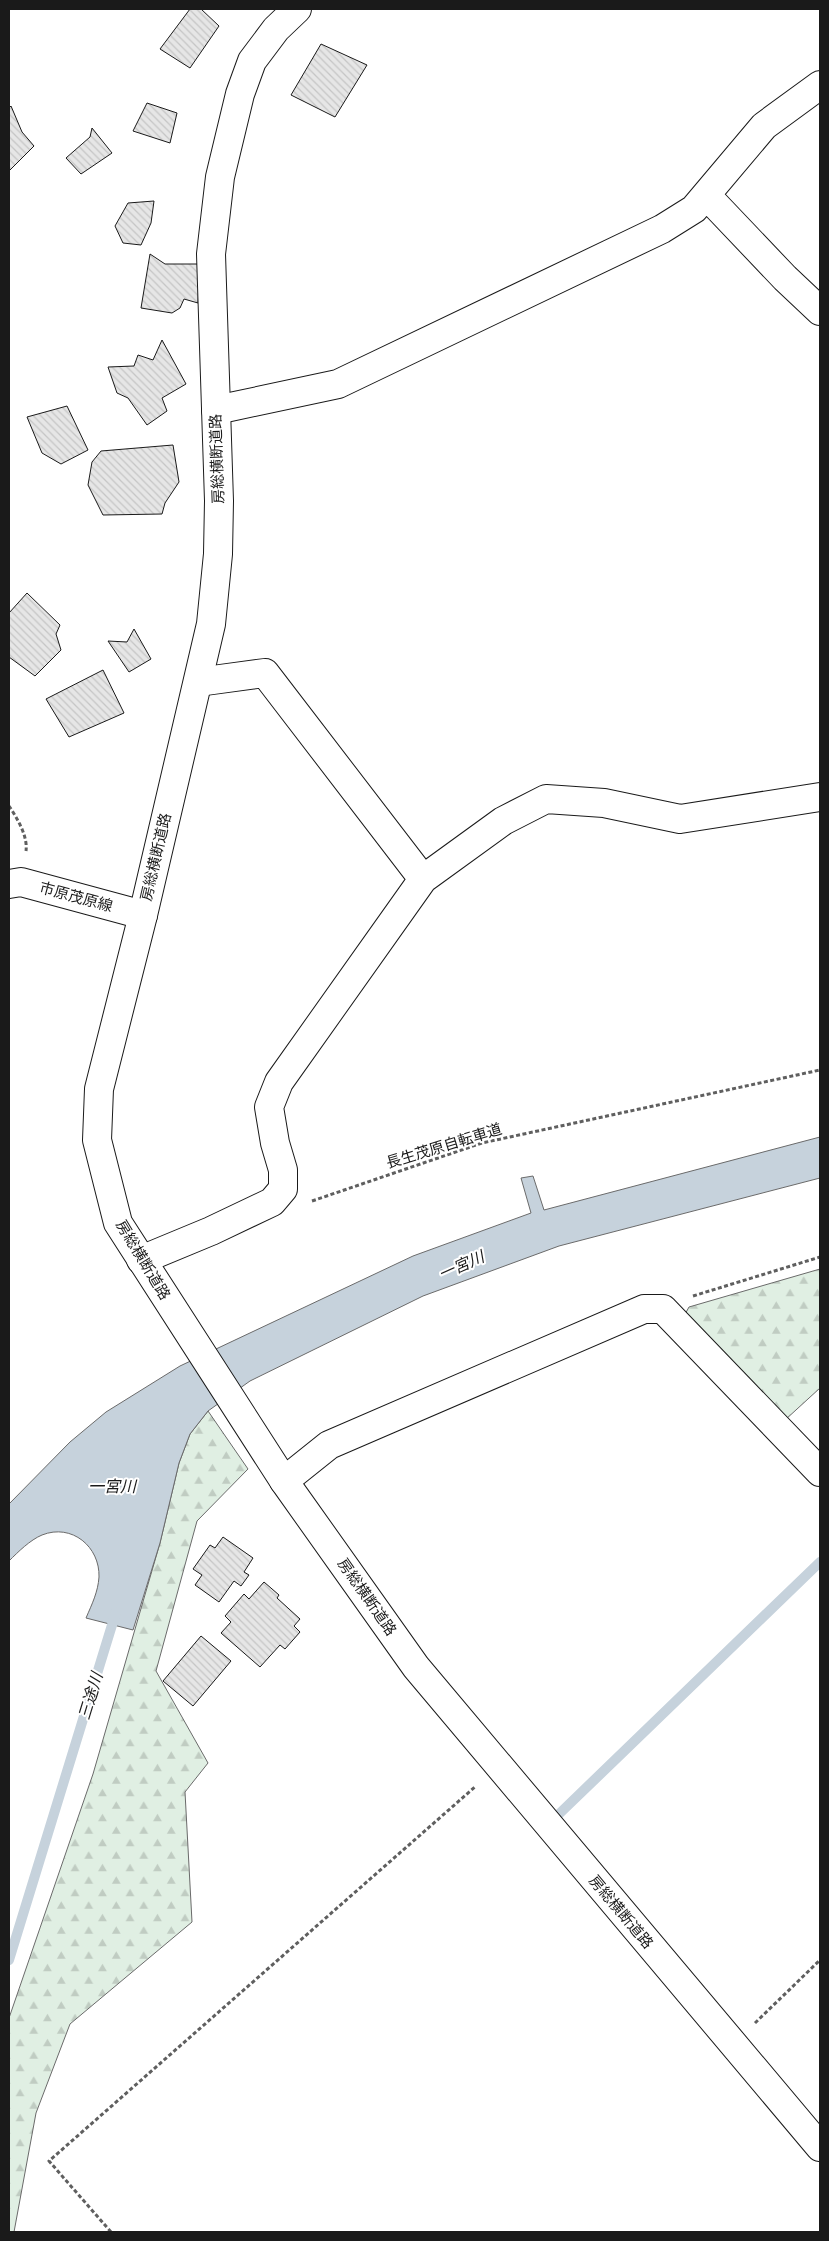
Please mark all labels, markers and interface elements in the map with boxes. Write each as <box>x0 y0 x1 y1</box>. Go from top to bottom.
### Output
street label: 房総横断道路 <box>206 414 227 504</box>
street label: 房総横断道路 <box>137 811 174 903</box>
street label: 市原茂原線 <box>38 879 115 914</box>
street label: 長生茂原自転車道 <box>384 1120 504 1171</box>
street label: 房総横断道路 <box>113 1217 174 1303</box>
water label: 一宮川 <box>436 1247 488 1283</box>
water label: 一宮川 <box>88 1478 138 1495</box>
street label: 房総横断道路 <box>335 1555 400 1638</box>
water label: 三途川 <box>75 1669 106 1722</box>
street label: 房総横断道路 <box>586 1872 657 1952</box>

